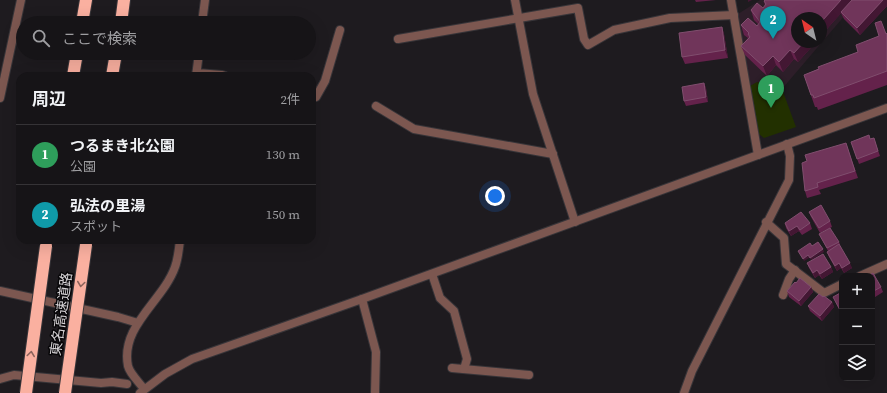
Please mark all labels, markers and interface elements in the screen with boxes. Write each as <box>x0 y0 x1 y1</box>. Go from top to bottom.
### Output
pin: 2 <box>760 6 786 39</box>
north arrow <box>791 12 827 48</box>
search box <box>16 16 316 60</box>
icon: search <box>30 27 52 49</box>
text: ここで検索 <box>62 28 137 49</box>
pin: 1 <box>758 75 784 108</box>
text: 周辺 <box>32 87 66 111</box>
text: 2件 <box>280 91 300 108</box>
text: つるまき北公園 <box>70 135 175 156</box>
text: 1 <box>41 146 49 163</box>
text: 130 m <box>266 146 300 163</box>
text: 公園 <box>70 158 96 175</box>
your location <box>485 186 505 206</box>
text: 弘法の里湯 <box>70 195 145 216</box>
text: 2 <box>41 206 49 223</box>
text: 150 m <box>266 206 300 223</box>
text: スポット <box>70 218 122 235</box>
street label: 東名高速道路 <box>45 271 77 357</box>
map controls <box>839 273 875 381</box>
button: + <box>839 273 875 309</box>
one-way arrow <box>77 281 86 287</box>
button: − <box>839 309 875 345</box>
button: layers <box>839 345 875 381</box>
one-way arrow <box>26 351 35 357</box>

